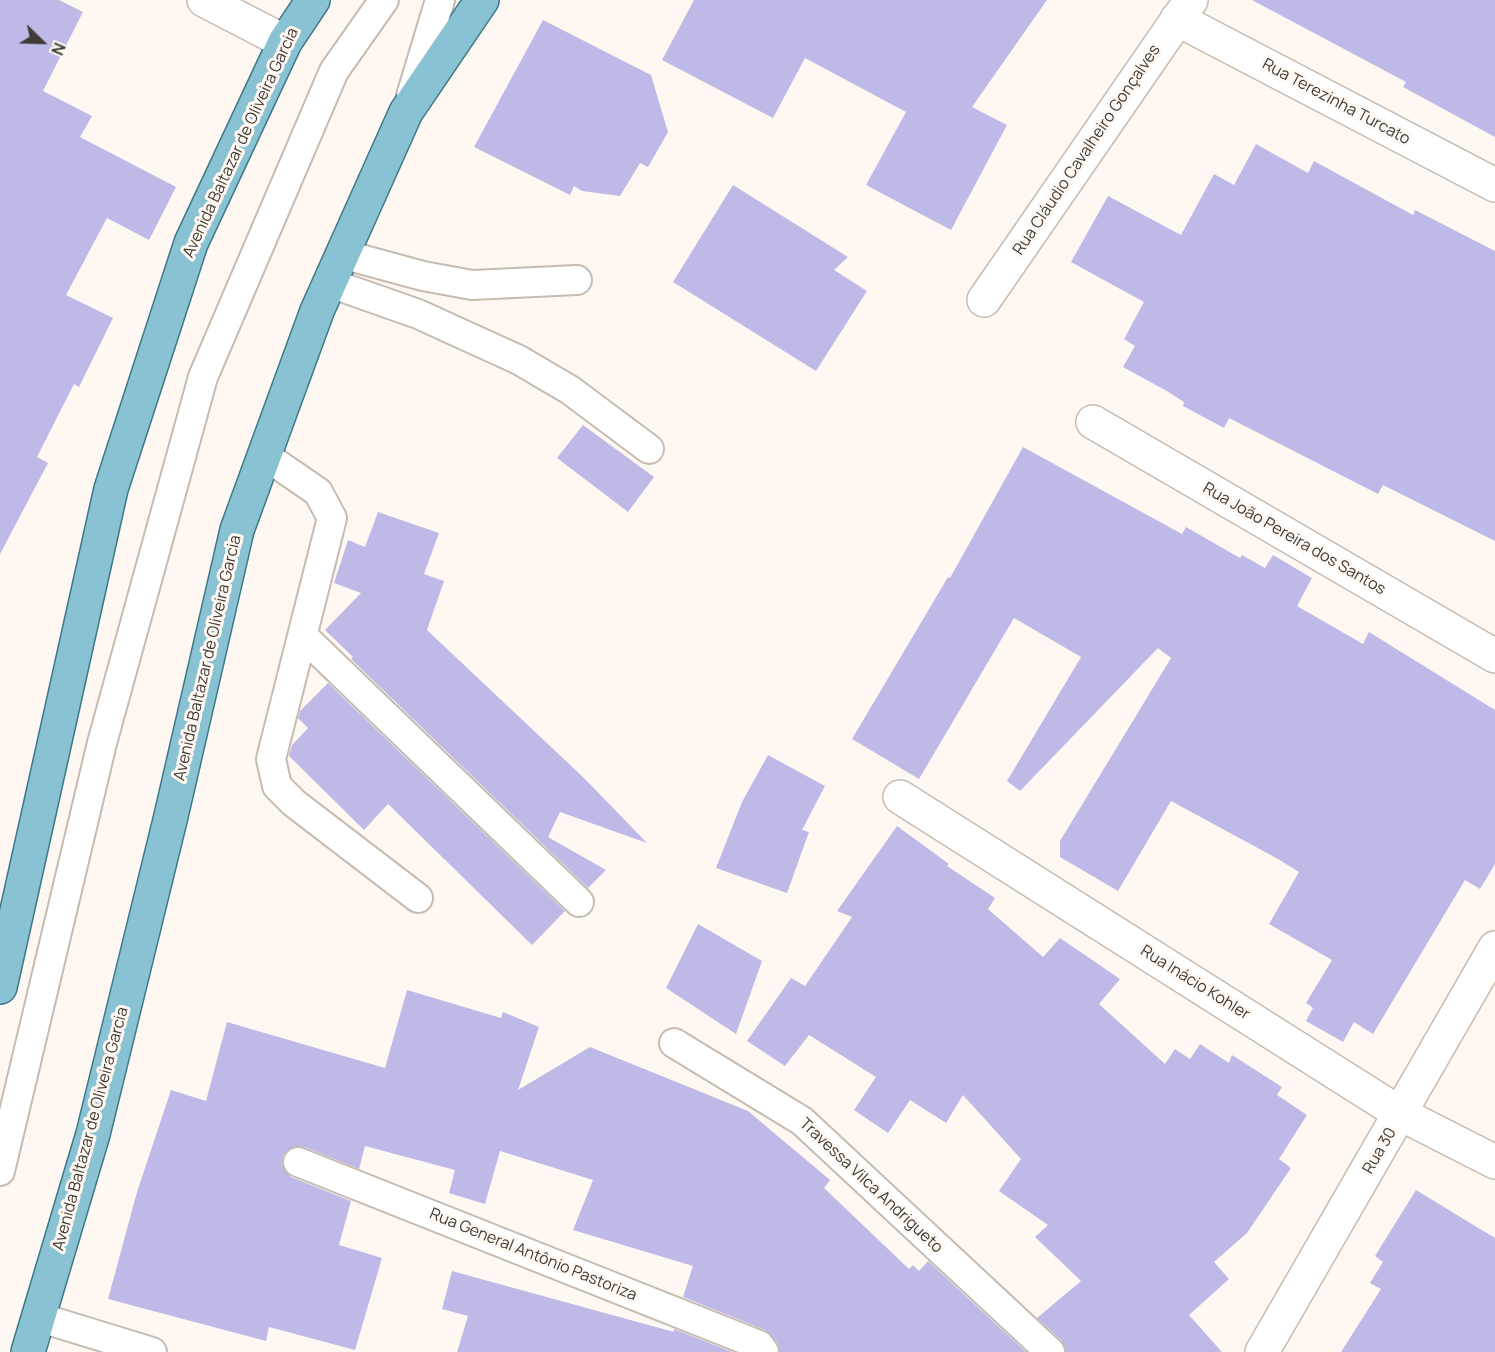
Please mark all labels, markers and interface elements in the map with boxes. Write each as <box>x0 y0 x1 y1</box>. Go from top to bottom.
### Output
north arrow <box>12 12 72 72</box>
street label: Avenida Baltazar de Oliveira Garcia <box>179 25 303 261</box>
text: N <box>46 39 71 59</box>
street label: Rua Cláudio Cavalheiro Gonçalves <box>1009 41 1165 259</box>
street label: Rua Terezinha Turcato <box>1259 55 1413 149</box>
street label: Rua João Pereira dos Santos <box>1199 479 1389 599</box>
street label: Avenida Baltazar de Oliveira Garcia <box>170 533 246 783</box>
street label: Rua Inácio Kohler <box>1137 942 1253 1024</box>
street label: Avenida Baltazar de Oliveira Garcia <box>49 1005 133 1253</box>
street label: Travessa Vilca Andrigueto <box>795 1115 947 1257</box>
street label: Rua 30 <box>1359 1124 1401 1178</box>
street label: Rua General Antônio Pastoriza <box>427 1205 639 1305</box>

